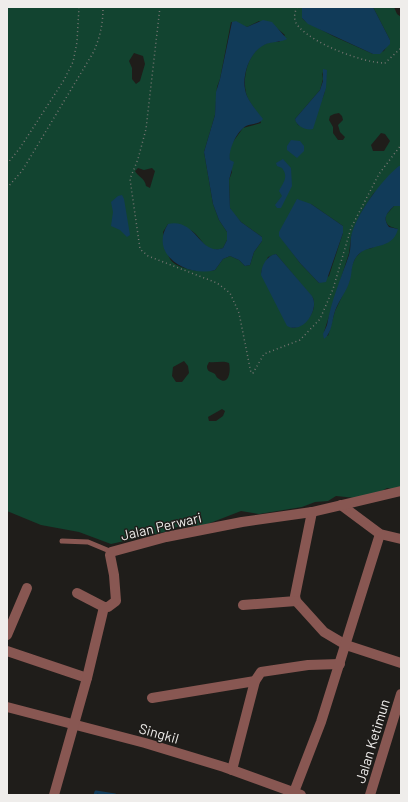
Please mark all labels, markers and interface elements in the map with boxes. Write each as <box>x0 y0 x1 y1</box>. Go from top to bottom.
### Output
street label: Jalan Perwari <box>119 508 203 544</box>
street label: Jalan Ketimun <box>351 697 393 785</box>
street label: Singkil <box>137 719 181 747</box>

